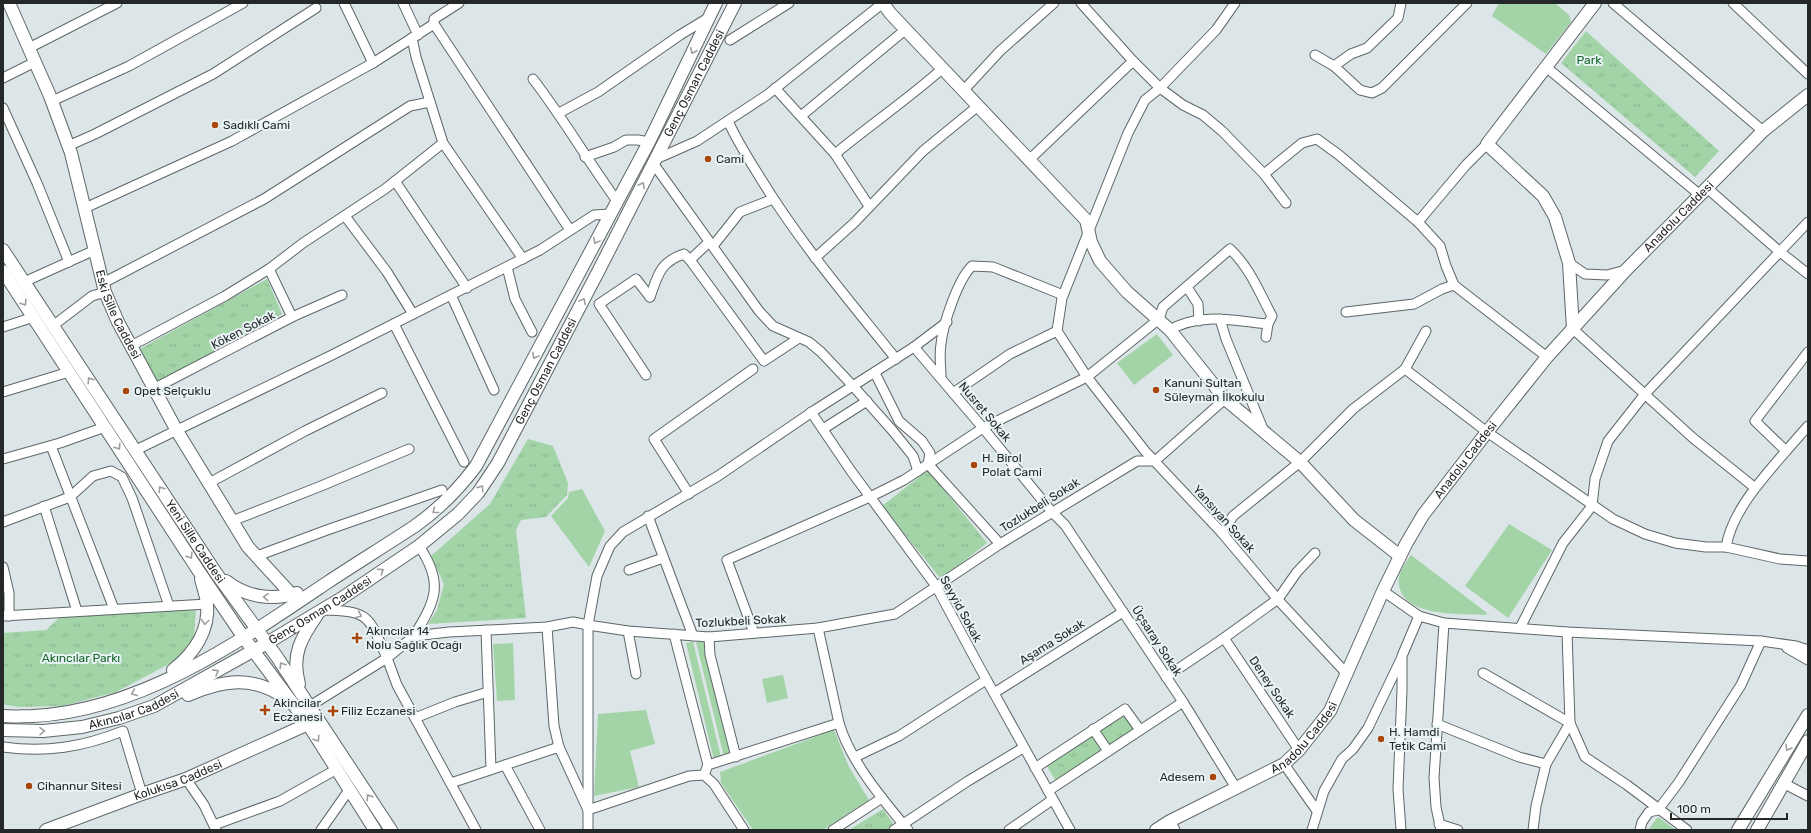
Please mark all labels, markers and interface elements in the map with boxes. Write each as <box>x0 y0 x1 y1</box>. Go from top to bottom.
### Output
street label: Genç Osman Caddesi <box>661 27 727 139</box>
one-way arrow <box>690 46 698 54</box>
park label: Park <box>1577 53 1602 67</box>
place label: Sadıklı Cami <box>223 118 290 132</box>
marker: Sadıklı Cami <box>210 120 220 130</box>
place label: Cami <box>716 152 744 166</box>
marker: Cami <box>703 154 713 164</box>
street label: Anadolu Caddesi <box>1641 178 1717 255</box>
one-way arrow <box>637 182 645 189</box>
one-way arrow <box>593 237 600 245</box>
street label: Eski Sille Caddesi <box>93 268 144 361</box>
one-way arrow <box>578 298 586 305</box>
one-way arrow <box>20 299 27 306</box>
street label: Köken Sokak <box>209 308 278 352</box>
street label: Genç Osman Caddesi <box>512 316 580 427</box>
one-way arrow <box>532 352 540 360</box>
place label: Kanuni Sultan Süleyman İlkokulu <box>1164 376 1265 404</box>
one-way arrow <box>88 378 95 385</box>
street label: Nusret Sokak <box>956 379 1015 445</box>
place label: Opet Selçuklu <box>134 384 211 398</box>
marker: Kanuni Sultan Süleyman İlkokulu <box>1151 385 1161 395</box>
marker: Opet Selçuklu <box>121 386 131 396</box>
street label: Anadolu Caddesi <box>1431 419 1500 501</box>
one-way arrow <box>114 443 121 450</box>
place label: H. Birol Polat Cami <box>982 451 1042 479</box>
marker: H. Birol Polat Cami <box>969 460 979 470</box>
street label: Tozlukbeli Sokak <box>998 475 1083 535</box>
street label: Yansıyan Sokak <box>1190 482 1259 556</box>
one-way arrow <box>158 486 166 493</box>
one-way arrow <box>476 486 483 493</box>
street label: Yeni Sille Caddesi <box>163 497 228 586</box>
one-way arrow <box>432 507 439 514</box>
one-way arrow <box>185 552 192 559</box>
one-way arrow <box>377 568 384 576</box>
street label: Genç Osman Caddesi <box>266 573 374 647</box>
street label: Seyyid Sokak <box>937 573 985 645</box>
one-way arrow <box>263 593 269 601</box>
street label: Üçsaray Sokak <box>1129 603 1185 680</box>
one-way arrow <box>355 610 362 618</box>
street label: Tozlukbeli Sokak <box>695 612 788 630</box>
street label: Aşama Sokak <box>1017 616 1088 668</box>
one-way arrow <box>201 619 210 625</box>
place label: Akıncılar 14 Nolu Sağlık Ocağı <box>366 624 462 652</box>
marker: Akıncılar 14 Nolu Sağlık Ocağı <box>351 632 363 644</box>
park label: Akıncılar Parkı <box>42 651 120 665</box>
street label: Deney Sokak <box>1246 654 1298 721</box>
one-way arrow <box>280 663 287 670</box>
one-way arrow <box>212 669 219 676</box>
street label: Akıncılar Caddesi <box>87 686 181 732</box>
one-way arrow <box>131 688 138 696</box>
place label: Akincilar Eczanesi <box>273 696 323 724</box>
street label: Anadolu Caddesi <box>1268 699 1340 777</box>
place label: Filiz Eczanesi <box>341 704 415 718</box>
marker: Akincilar Eczanesi <box>260 705 270 715</box>
marker: Filiz Eczanesi <box>328 706 338 716</box>
place label: H. Hamdi Tetik Cami <box>1389 725 1446 753</box>
one-way arrow <box>39 727 45 735</box>
marker: H. Hamdi Tetik Cami <box>1376 734 1386 744</box>
one-way arrow <box>312 735 320 742</box>
one-way arrow <box>1785 744 1792 751</box>
street label: Kolukısa Caddesi <box>132 757 224 803</box>
place label: Adesem <box>1160 770 1205 784</box>
marker: Adesem <box>1208 772 1218 782</box>
place label: Cihannur Sitesi <box>37 779 122 793</box>
marker: Cihannur Sitesi <box>24 781 34 791</box>
one-way arrow <box>367 795 374 802</box>
scale bar <box>1671 795 1787 821</box>
text: 100 m <box>1677 802 1711 816</box>

